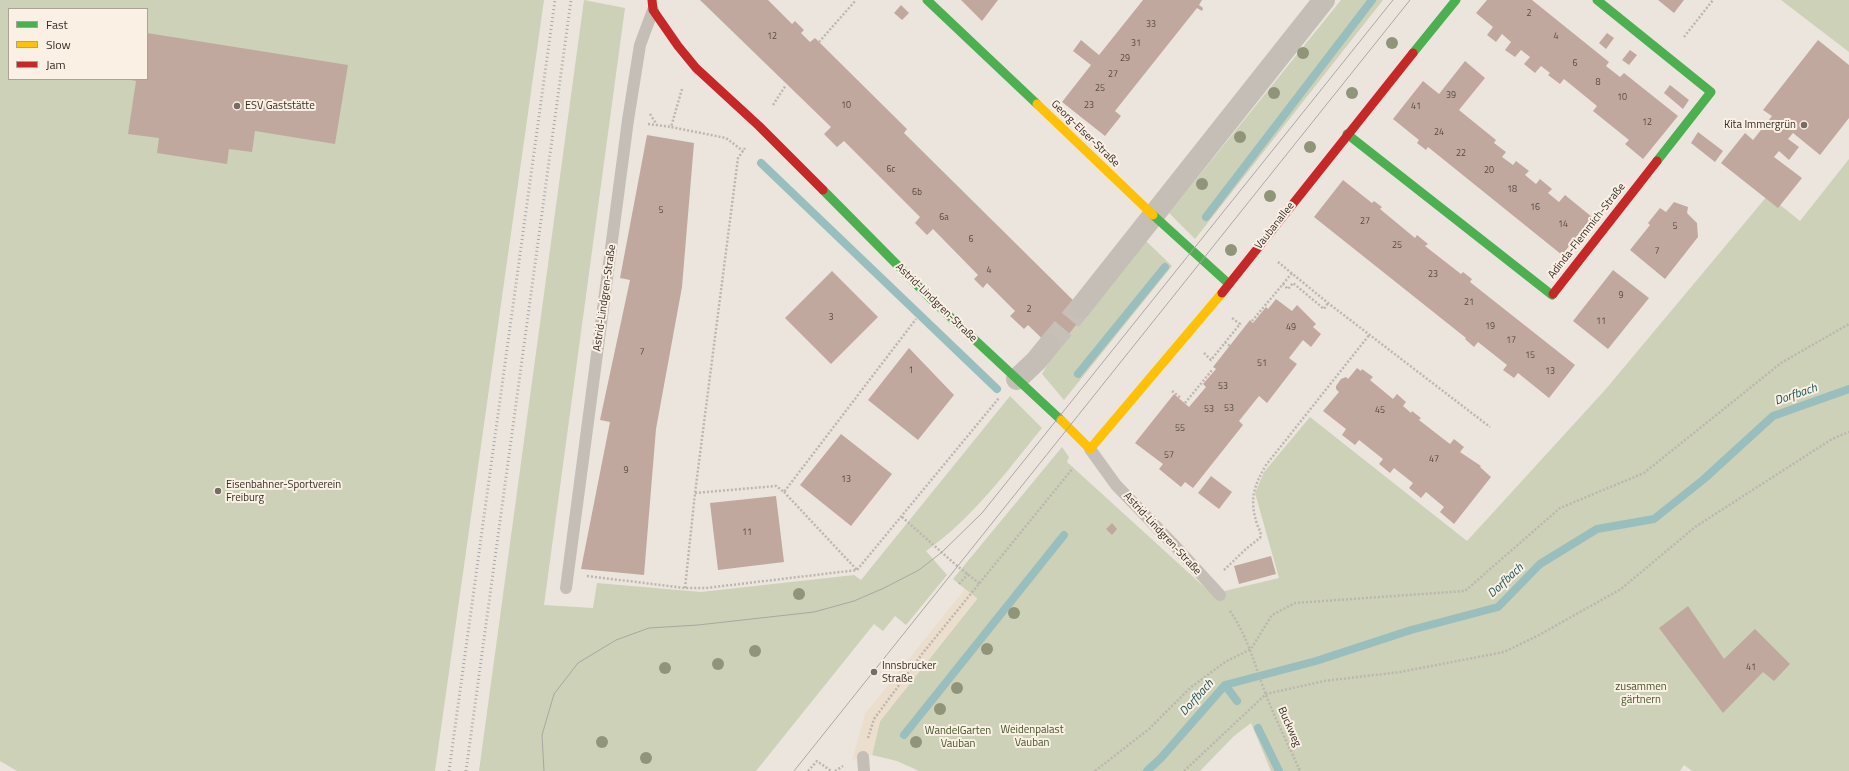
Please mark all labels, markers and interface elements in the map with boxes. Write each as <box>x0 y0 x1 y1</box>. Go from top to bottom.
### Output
legend <box>8 8 148 80</box>
house number: 2 <box>1526 9 1532 19</box>
text: Fast <box>46 15 68 34</box>
house number: 33 <box>1146 20 1156 30</box>
house number: 12 <box>767 32 777 42</box>
house number: 4 <box>1553 32 1559 42</box>
text: Slow <box>46 35 71 54</box>
house number: 31 <box>1131 39 1141 49</box>
house number: 29 <box>1120 54 1130 64</box>
text: Jam <box>46 55 66 74</box>
house number: 6 <box>1572 59 1578 69</box>
house number: 27 <box>1108 70 1118 80</box>
house number: 8 <box>1595 78 1601 88</box>
house number: 25 <box>1095 84 1105 94</box>
house number: 39 <box>1446 91 1456 101</box>
house number: 10 <box>1617 93 1627 103</box>
street label: Georg-Elser-Straße <box>1048 98 1122 170</box>
place label: ESV Gaststätte <box>245 99 315 113</box>
marker: ESV Gaststätte <box>232 101 242 111</box>
house number: 10 <box>841 101 851 111</box>
house number: 23 <box>1084 101 1094 111</box>
house number: 41 <box>1411 102 1421 112</box>
house number: 12 <box>1642 118 1652 128</box>
place label: Kita Immergrün <box>1724 118 1796 132</box>
marker: Kita Immergrün <box>1799 120 1809 130</box>
house number: 24 <box>1434 128 1444 138</box>
house number: 22 <box>1456 149 1466 159</box>
house number: 6c <box>887 165 895 175</box>
house number: 20 <box>1484 166 1494 176</box>
street label: Adinda-Flemmich-Straße <box>1546 181 1628 281</box>
house number: 18 <box>1507 185 1517 195</box>
house number: 6b <box>912 188 922 198</box>
street label: Vaubanallee <box>1252 200 1298 252</box>
house number: 16 <box>1530 203 1540 213</box>
house number: 5 <box>658 206 664 216</box>
house number: 6a <box>939 213 949 223</box>
house number: 27 <box>1360 217 1370 227</box>
house number: 14 <box>1558 220 1568 230</box>
house number: 5 <box>1672 222 1678 232</box>
house number: 6 <box>968 235 974 245</box>
house number: 25 <box>1392 241 1402 251</box>
street label: Astrid-Lindgren-Straße <box>591 244 619 352</box>
house number: 7 <box>1654 247 1660 257</box>
street label: Astrid-Lindgren-Straße <box>893 261 979 345</box>
house number: 4 <box>986 266 992 276</box>
house number: 23 <box>1428 270 1438 280</box>
house number: 9 <box>1618 291 1624 301</box>
house number: 21 <box>1464 298 1474 308</box>
house number: 2 <box>1026 305 1032 315</box>
house number: 3 <box>828 313 834 323</box>
house number: 11 <box>1596 317 1606 327</box>
house number: 19 <box>1485 322 1495 332</box>
house number: 49 <box>1286 323 1296 333</box>
house number: 17 <box>1506 336 1516 346</box>
house number: 7 <box>639 348 645 358</box>
house number: 15 <box>1525 351 1535 361</box>
house number: 51 <box>1257 359 1267 369</box>
house number: 1 <box>908 366 914 376</box>
house number: 13 <box>1545 367 1555 377</box>
water label: Dorfbach <box>1773 381 1819 409</box>
house number: 53 <box>1218 382 1228 392</box>
house number: 53 <box>1224 404 1234 414</box>
house number: 53 <box>1204 405 1214 415</box>
house number: 45 <box>1375 406 1385 416</box>
house number: 55 <box>1175 424 1185 434</box>
house number: 57 <box>1164 451 1174 461</box>
house number: 47 <box>1429 455 1439 465</box>
house number: 9 <box>623 466 629 476</box>
house number: 13 <box>841 475 851 485</box>
place label: Eisenbahner-Sportverein Freiburg <box>226 478 341 504</box>
marker: Eisenbahner-Sportverein Freiburg <box>213 486 223 496</box>
street label: Astrid-Lindgren-Straße <box>1120 490 1204 578</box>
house number: 11 <box>742 528 752 538</box>
water label: Dorfbach <box>1485 561 1527 601</box>
place label: Innsbrucker Straße <box>882 659 936 685</box>
house number: 41 <box>1746 663 1756 673</box>
marker: Innsbrucker Straße <box>869 667 879 677</box>
water label: Dorfbach <box>1177 677 1217 719</box>
park label: zusammen gärtnern <box>1615 680 1667 706</box>
street label: Buckweg <box>1274 705 1304 749</box>
park label: Weidenpalast Vauban <box>1000 723 1064 749</box>
park label: WandelGarten Vauban <box>925 724 991 750</box>

